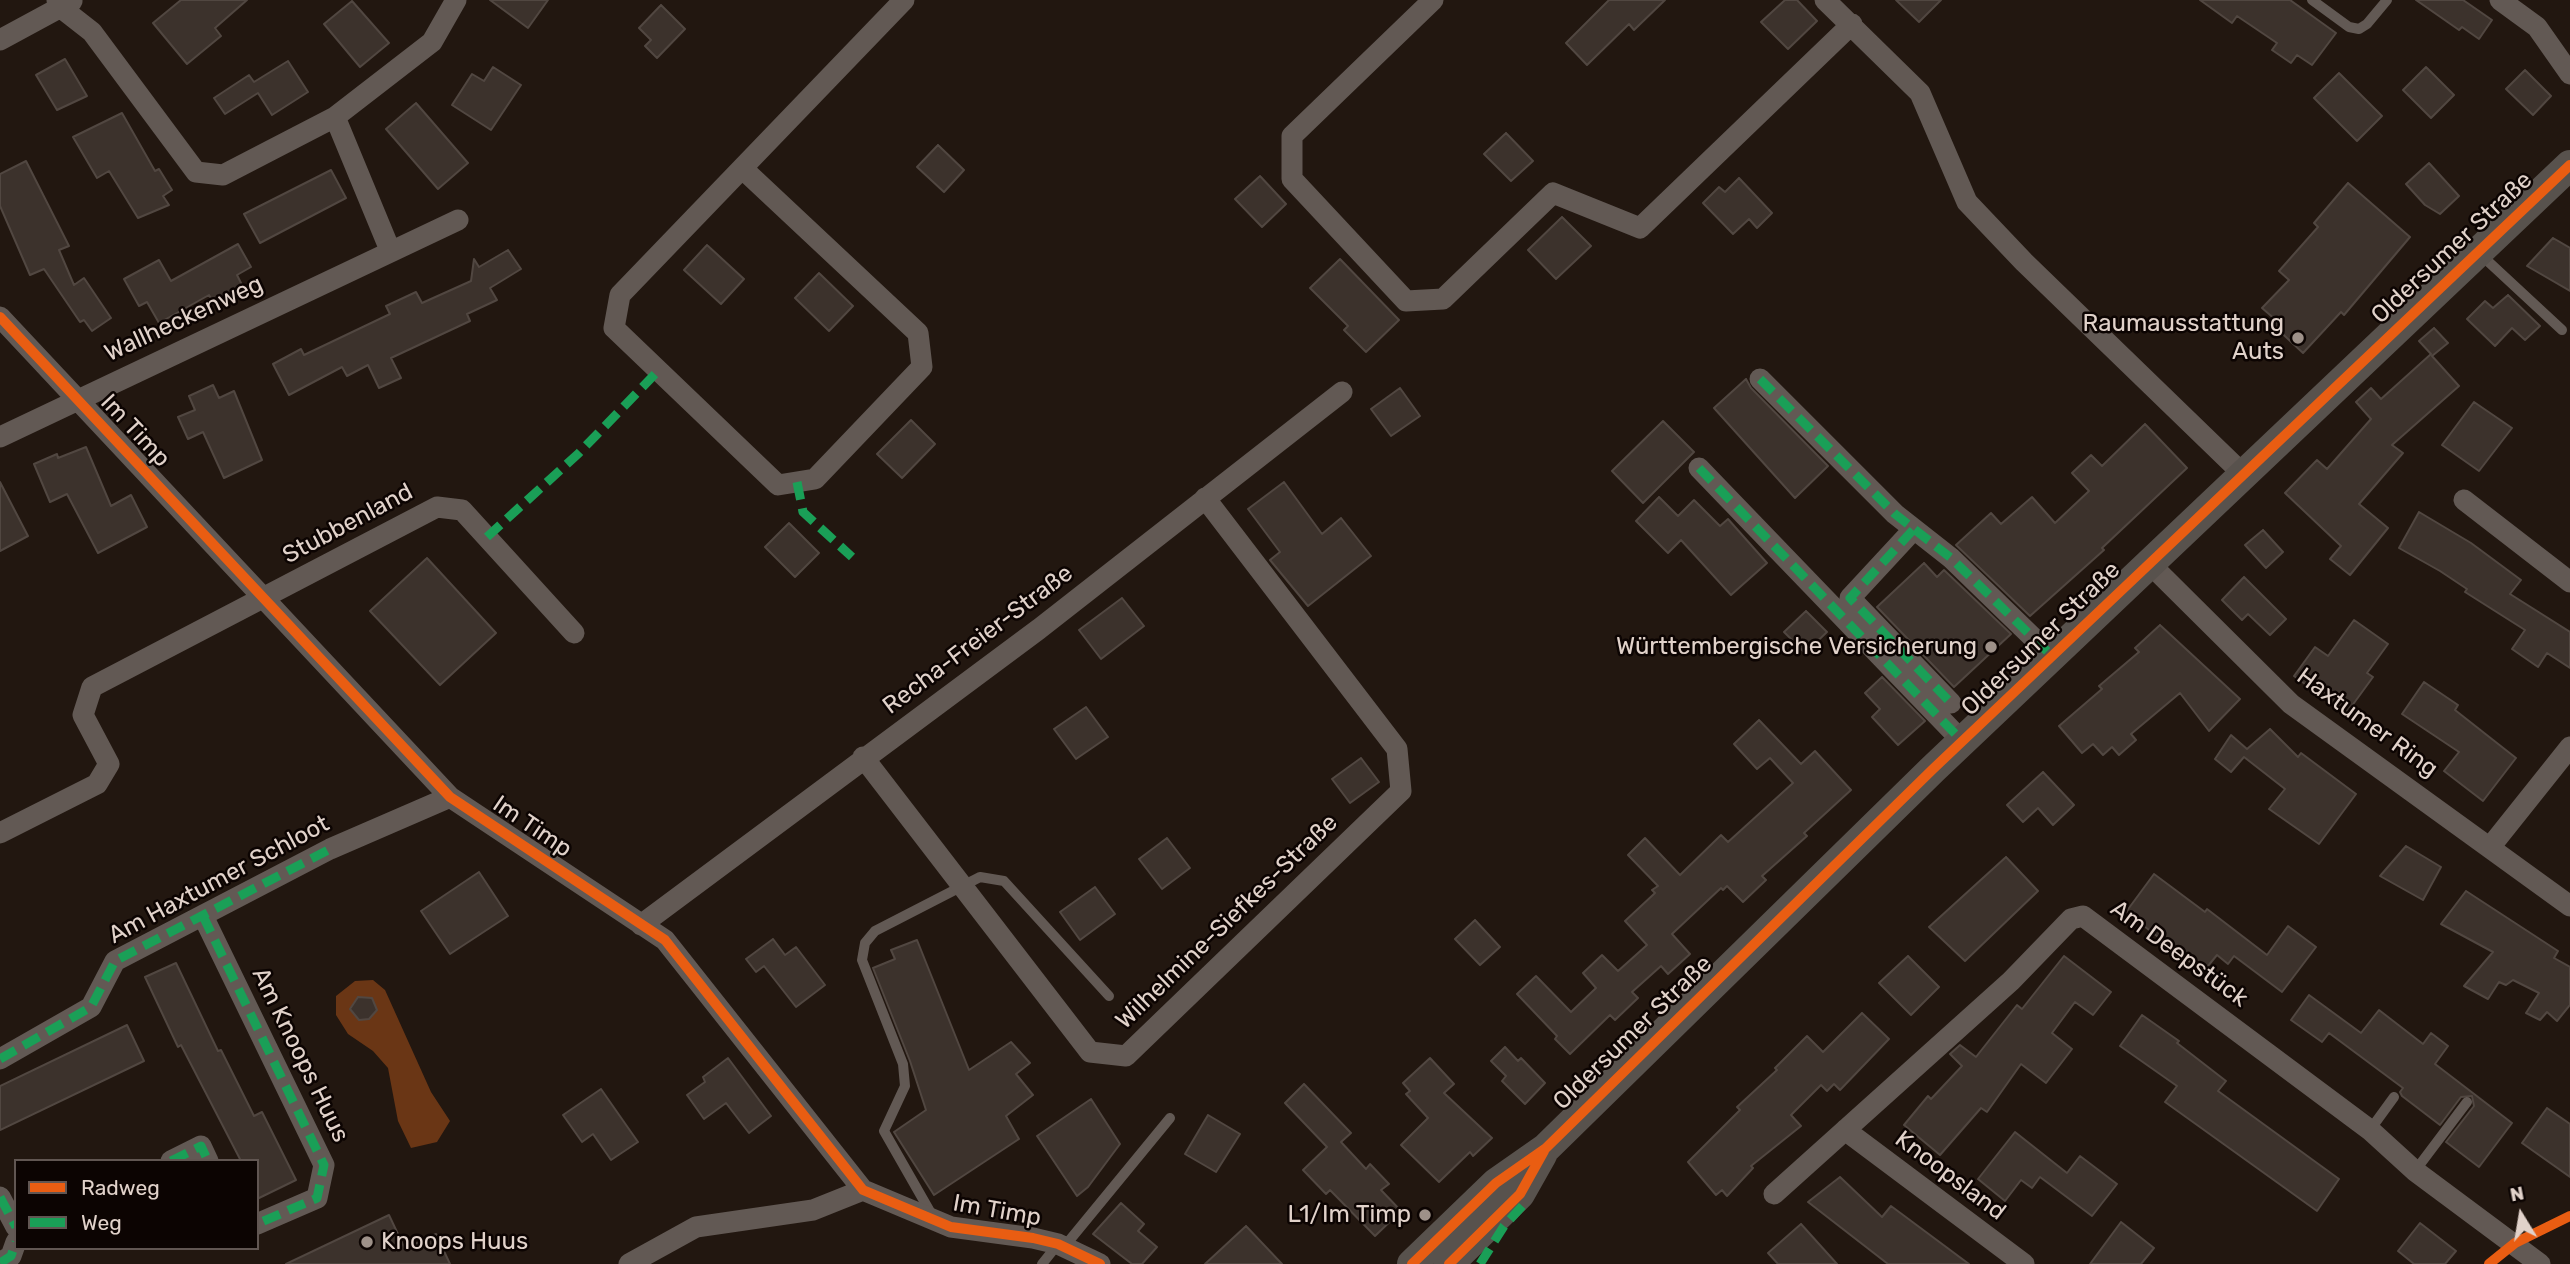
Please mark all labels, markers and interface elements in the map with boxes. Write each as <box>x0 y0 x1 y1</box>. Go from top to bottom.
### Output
street label: Oldersumer Straße <box>2366 166 2538 330</box>
street label: Wallheckenweg <box>100 270 268 368</box>
place label: Raumausstattung Auts <box>2082 310 2284 366</box>
marker: Raumausstattung Auts <box>2290 330 2306 346</box>
street label: Im Timp <box>94 389 176 473</box>
street label: Stubbenland <box>278 478 418 570</box>
street label: Oldersumer Straße <box>1956 556 2126 722</box>
street label: Recha-Freier-Straße <box>877 559 1079 721</box>
place label: Württembergische Versicherung <box>1616 633 1977 661</box>
marker: Württembergische Versicherung <box>1983 639 1999 655</box>
street label: Haxtumer Ring <box>2291 662 2443 784</box>
street label: Im Timp <box>487 790 577 864</box>
street label: Wilhelmine-Siefkes-Straße <box>1110 809 1344 1035</box>
street label: Am Haxtumer Schloot <box>104 810 334 950</box>
street label: Am Deepstück <box>2105 895 2253 1013</box>
street label: Oldersumer Straße <box>1548 950 1718 1116</box>
street label: Am Knoops Huus <box>245 963 355 1147</box>
street label: Knoopsland <box>1889 1125 2011 1227</box>
legend <box>14 1159 259 1250</box>
text: Radweg <box>81 1175 160 1200</box>
north arrow <box>2486 1180 2556 1250</box>
text: N <box>2508 1181 2526 1206</box>
street label: Im Timp <box>951 1189 1043 1233</box>
place label: L1/Im Timp <box>1287 1201 1411 1229</box>
marker: L1/Im Timp <box>1417 1207 1433 1223</box>
text: Weg <box>81 1210 122 1235</box>
place label: Knoops Huus <box>381 1228 528 1256</box>
marker: Knoops Huus <box>359 1234 375 1250</box>

